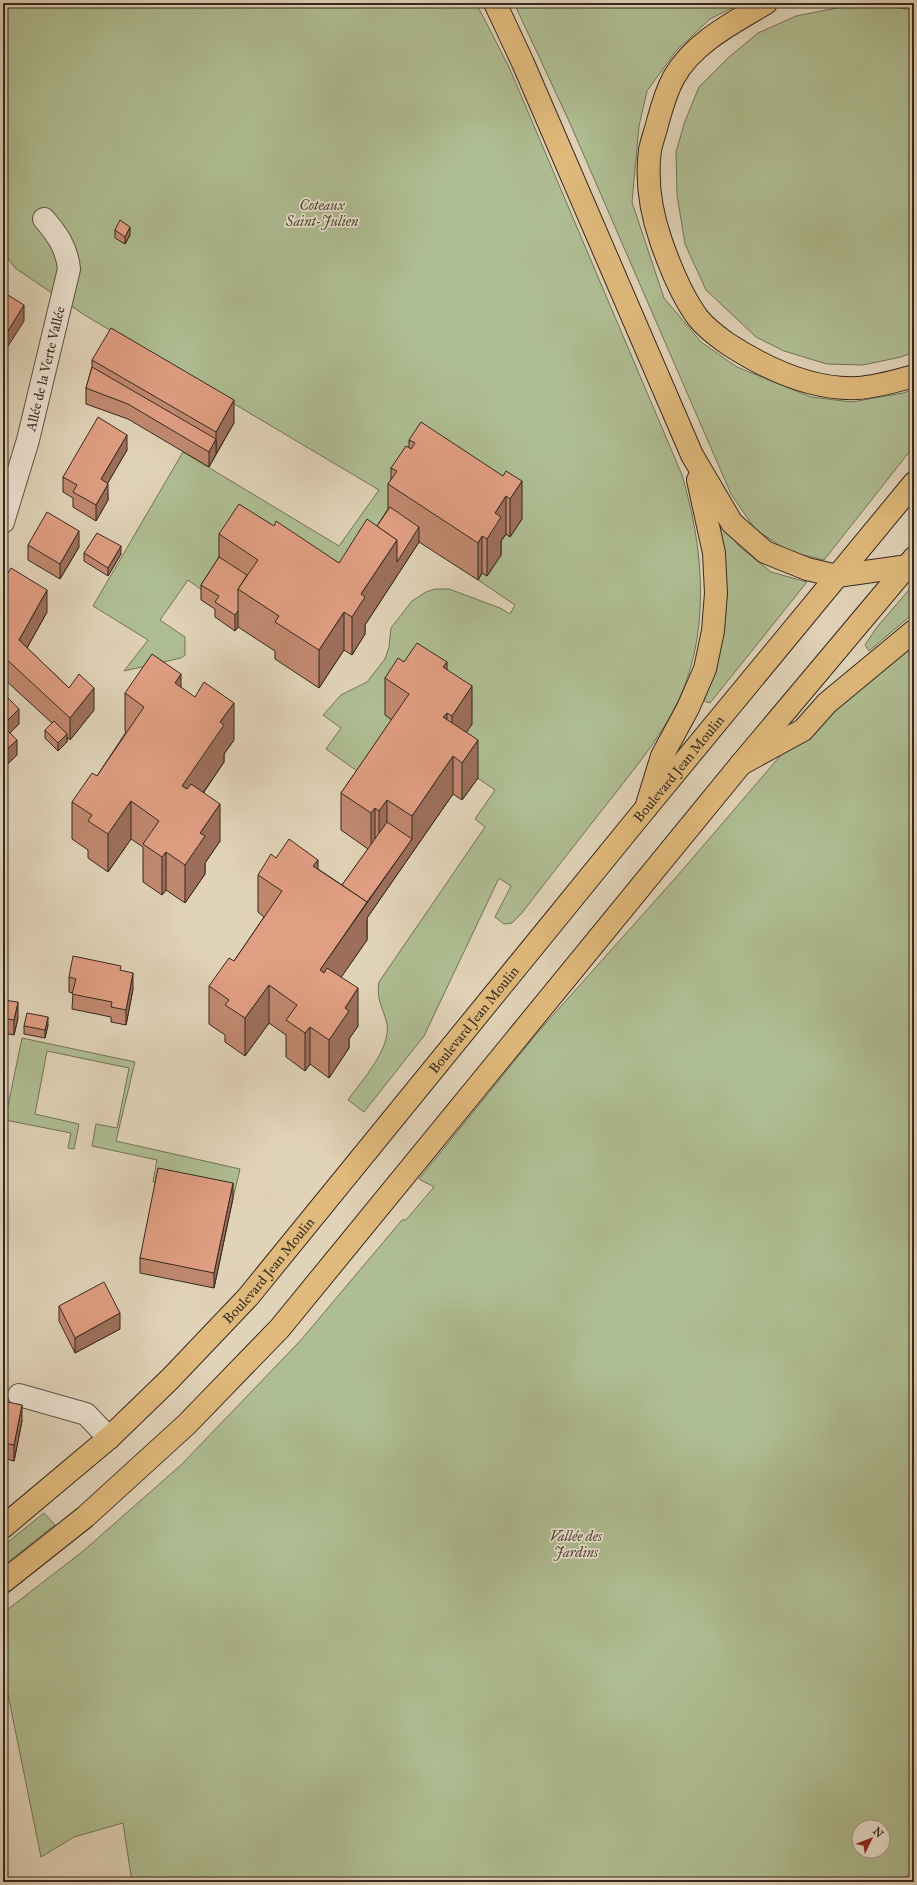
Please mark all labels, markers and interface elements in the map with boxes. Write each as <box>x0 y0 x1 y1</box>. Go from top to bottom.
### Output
park label: Coteaux Saint-Julien <box>285 197 359 230</box>
street label: Allée de la Verte Vallée <box>22 305 69 434</box>
street label: Boulevard Jean Moulin <box>630 712 728 826</box>
street label: Boulevard Jean Moulin <box>425 963 523 1077</box>
street label: Boulevard Jean Moulin <box>219 1214 318 1327</box>
park label: Vallée des Jardins <box>550 1528 603 1561</box>
north arrow <box>851 1819 891 1859</box>
text: N <box>870 1825 886 1841</box>

